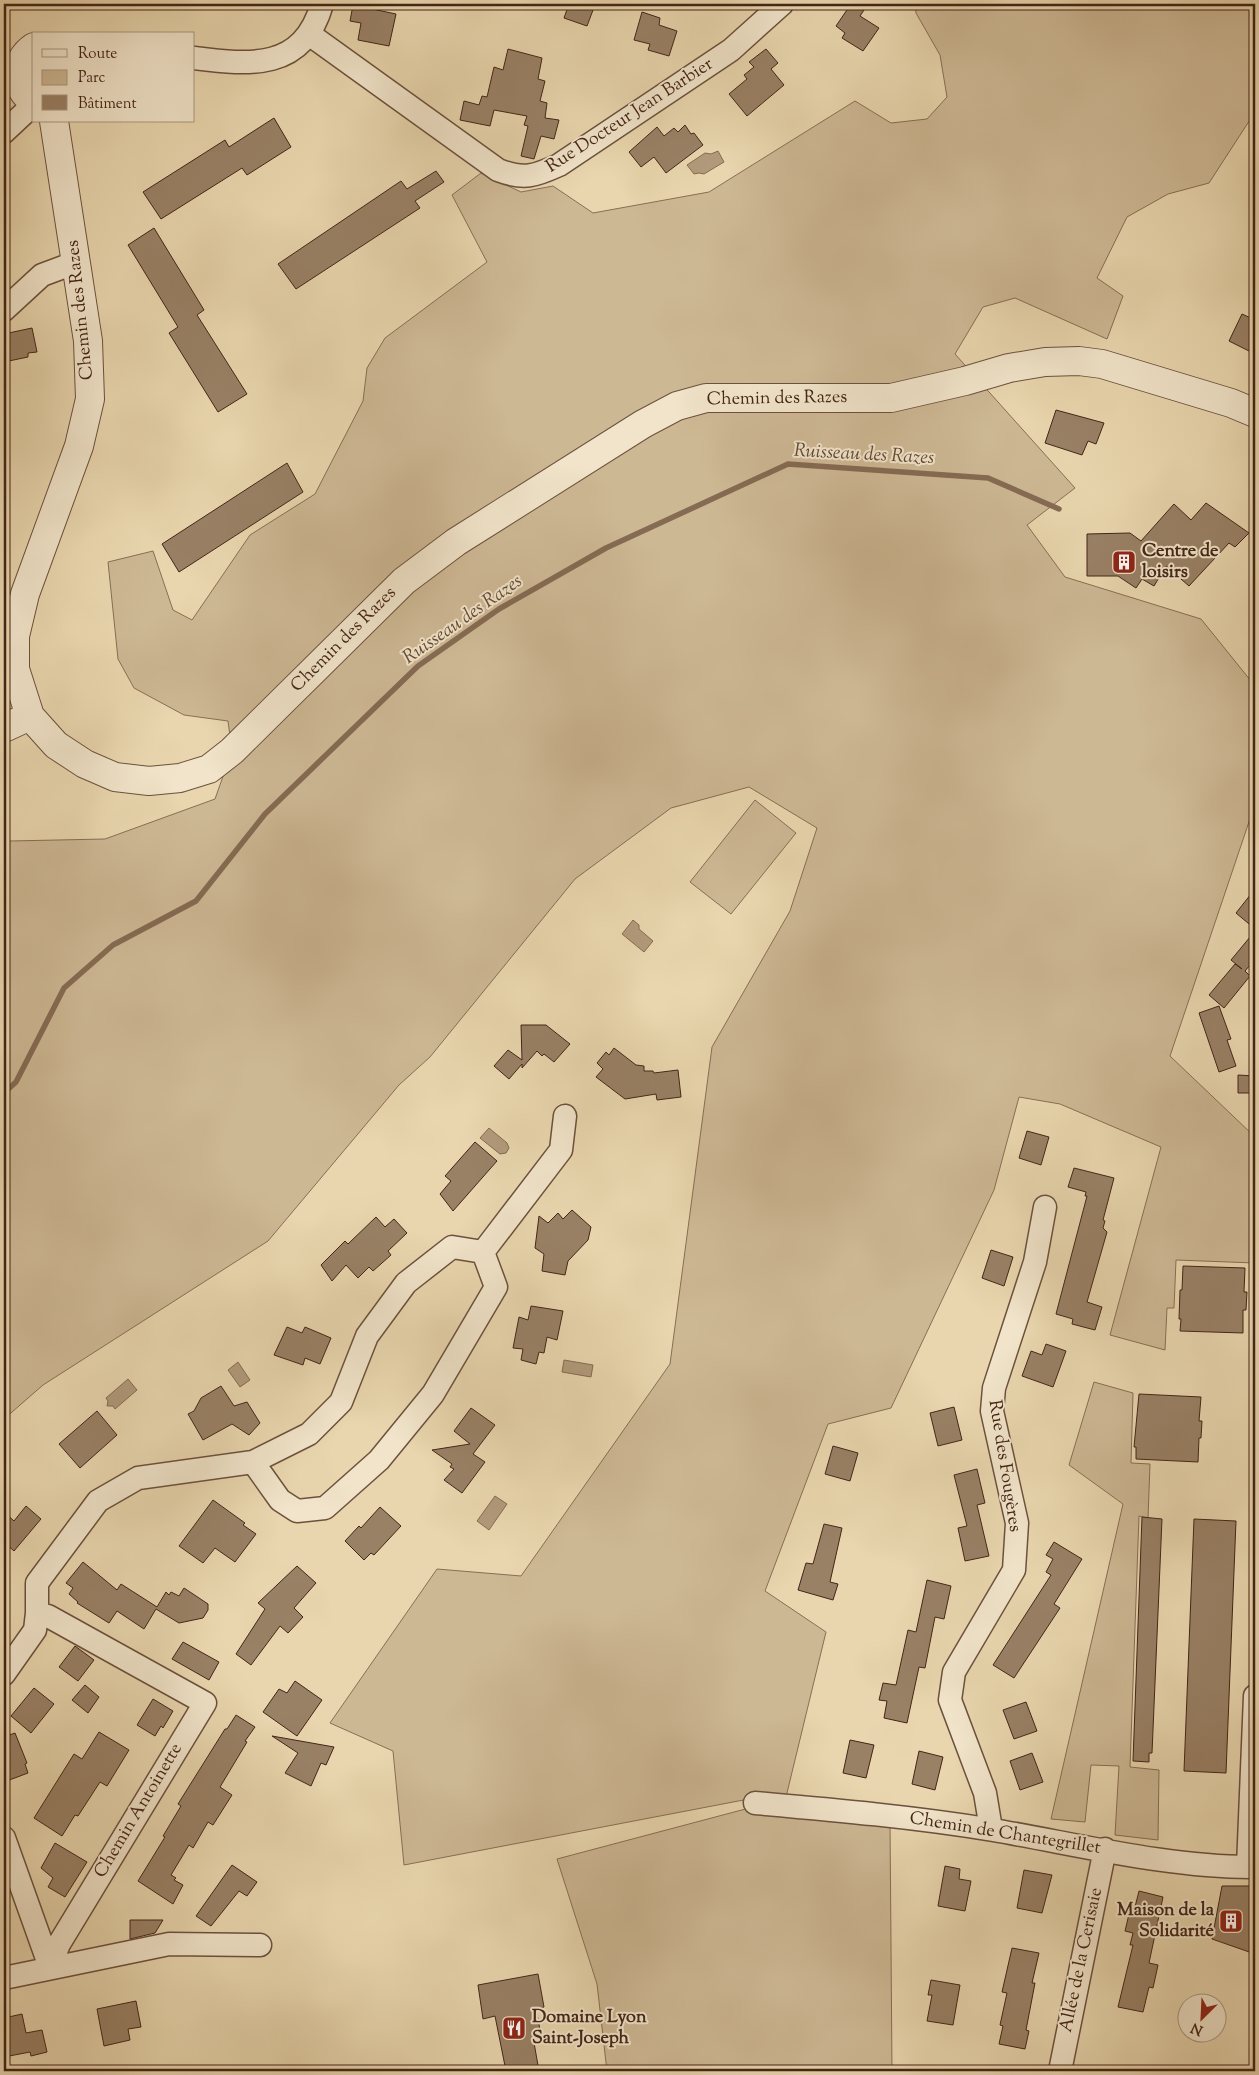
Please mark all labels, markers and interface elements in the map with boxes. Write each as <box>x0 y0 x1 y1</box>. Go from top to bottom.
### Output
legend <box>32 32 195 122</box>
text: Route <box>78 44 117 65</box>
street label: Rue Docteur Jean Barbier <box>541 52 719 180</box>
text: Parc <box>78 68 106 89</box>
text: Bâtiment <box>78 94 137 115</box>
street label: Chemin des Razes <box>61 239 101 381</box>
street label: Chemin des Razes <box>707 385 847 413</box>
water label: Ruisseau des Razes <box>793 438 935 472</box>
place label: Centre de loisirs <box>1142 539 1219 586</box>
building icon: Centre de loisirs <box>1111 549 1137 575</box>
water label: Ruisseau des Razes <box>398 569 528 671</box>
street label: Chemin des Razes <box>285 581 403 699</box>
street label: Rue des Fougères <box>981 1398 1027 1534</box>
street label: Chemin Antoinette <box>88 1739 190 1883</box>
street label: Chemin de Chantegrillet <box>907 1806 1103 1862</box>
street label: Allée de la Cerisaie <box>1054 1885 1110 2035</box>
place label: Maison de la Solidarité <box>1117 1898 1215 1945</box>
building icon: Maison de la Solidarité <box>1218 1908 1244 1934</box>
north arrow <box>1176 1992 1226 2042</box>
place label: Domaine Lyon Saint-Joseph <box>532 2005 647 2052</box>
restaurant icon: Domaine Lyon Saint-Joseph <box>501 2015 527 2041</box>
text: N <box>1188 2017 1207 2039</box>

